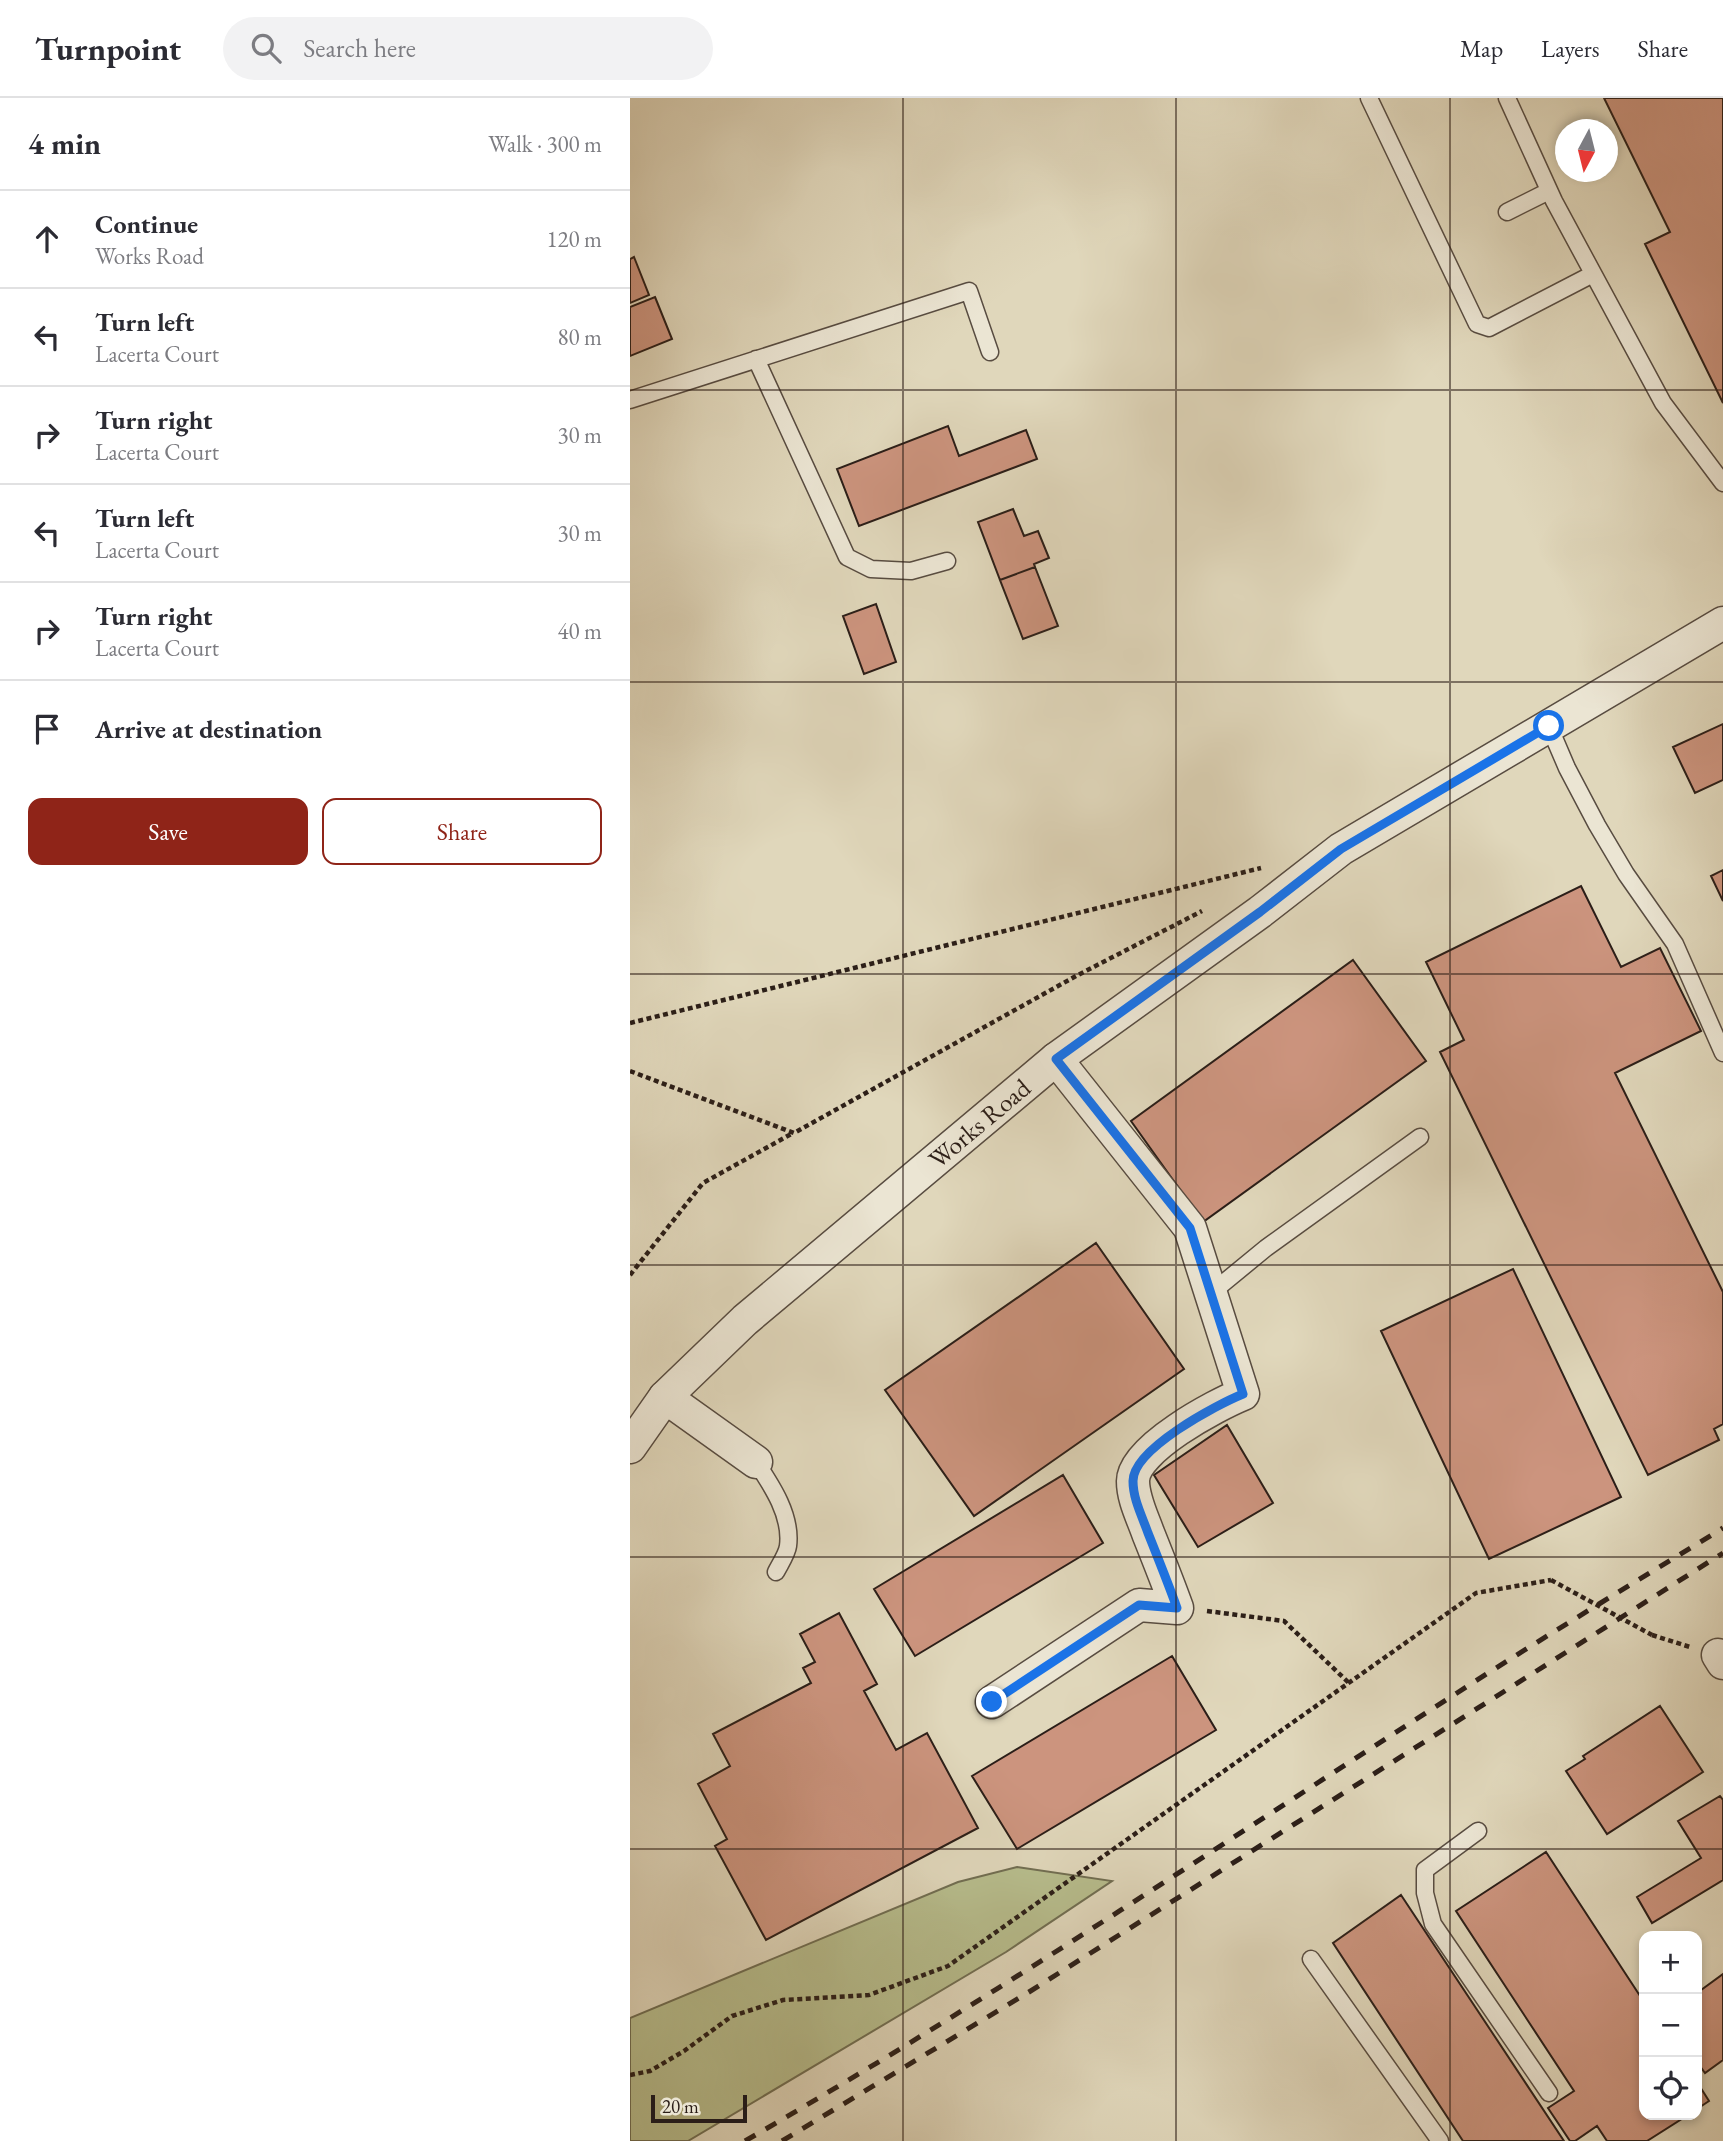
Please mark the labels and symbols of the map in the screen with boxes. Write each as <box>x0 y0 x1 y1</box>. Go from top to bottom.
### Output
north arrow <box>1555 119 1618 182</box>
route start <box>1533 710 1564 741</box>
street label: Works Road <box>921 1070 1038 1176</box>
route end <box>976 1686 1007 1717</box>
scale bar <box>651 2092 747 2124</box>

